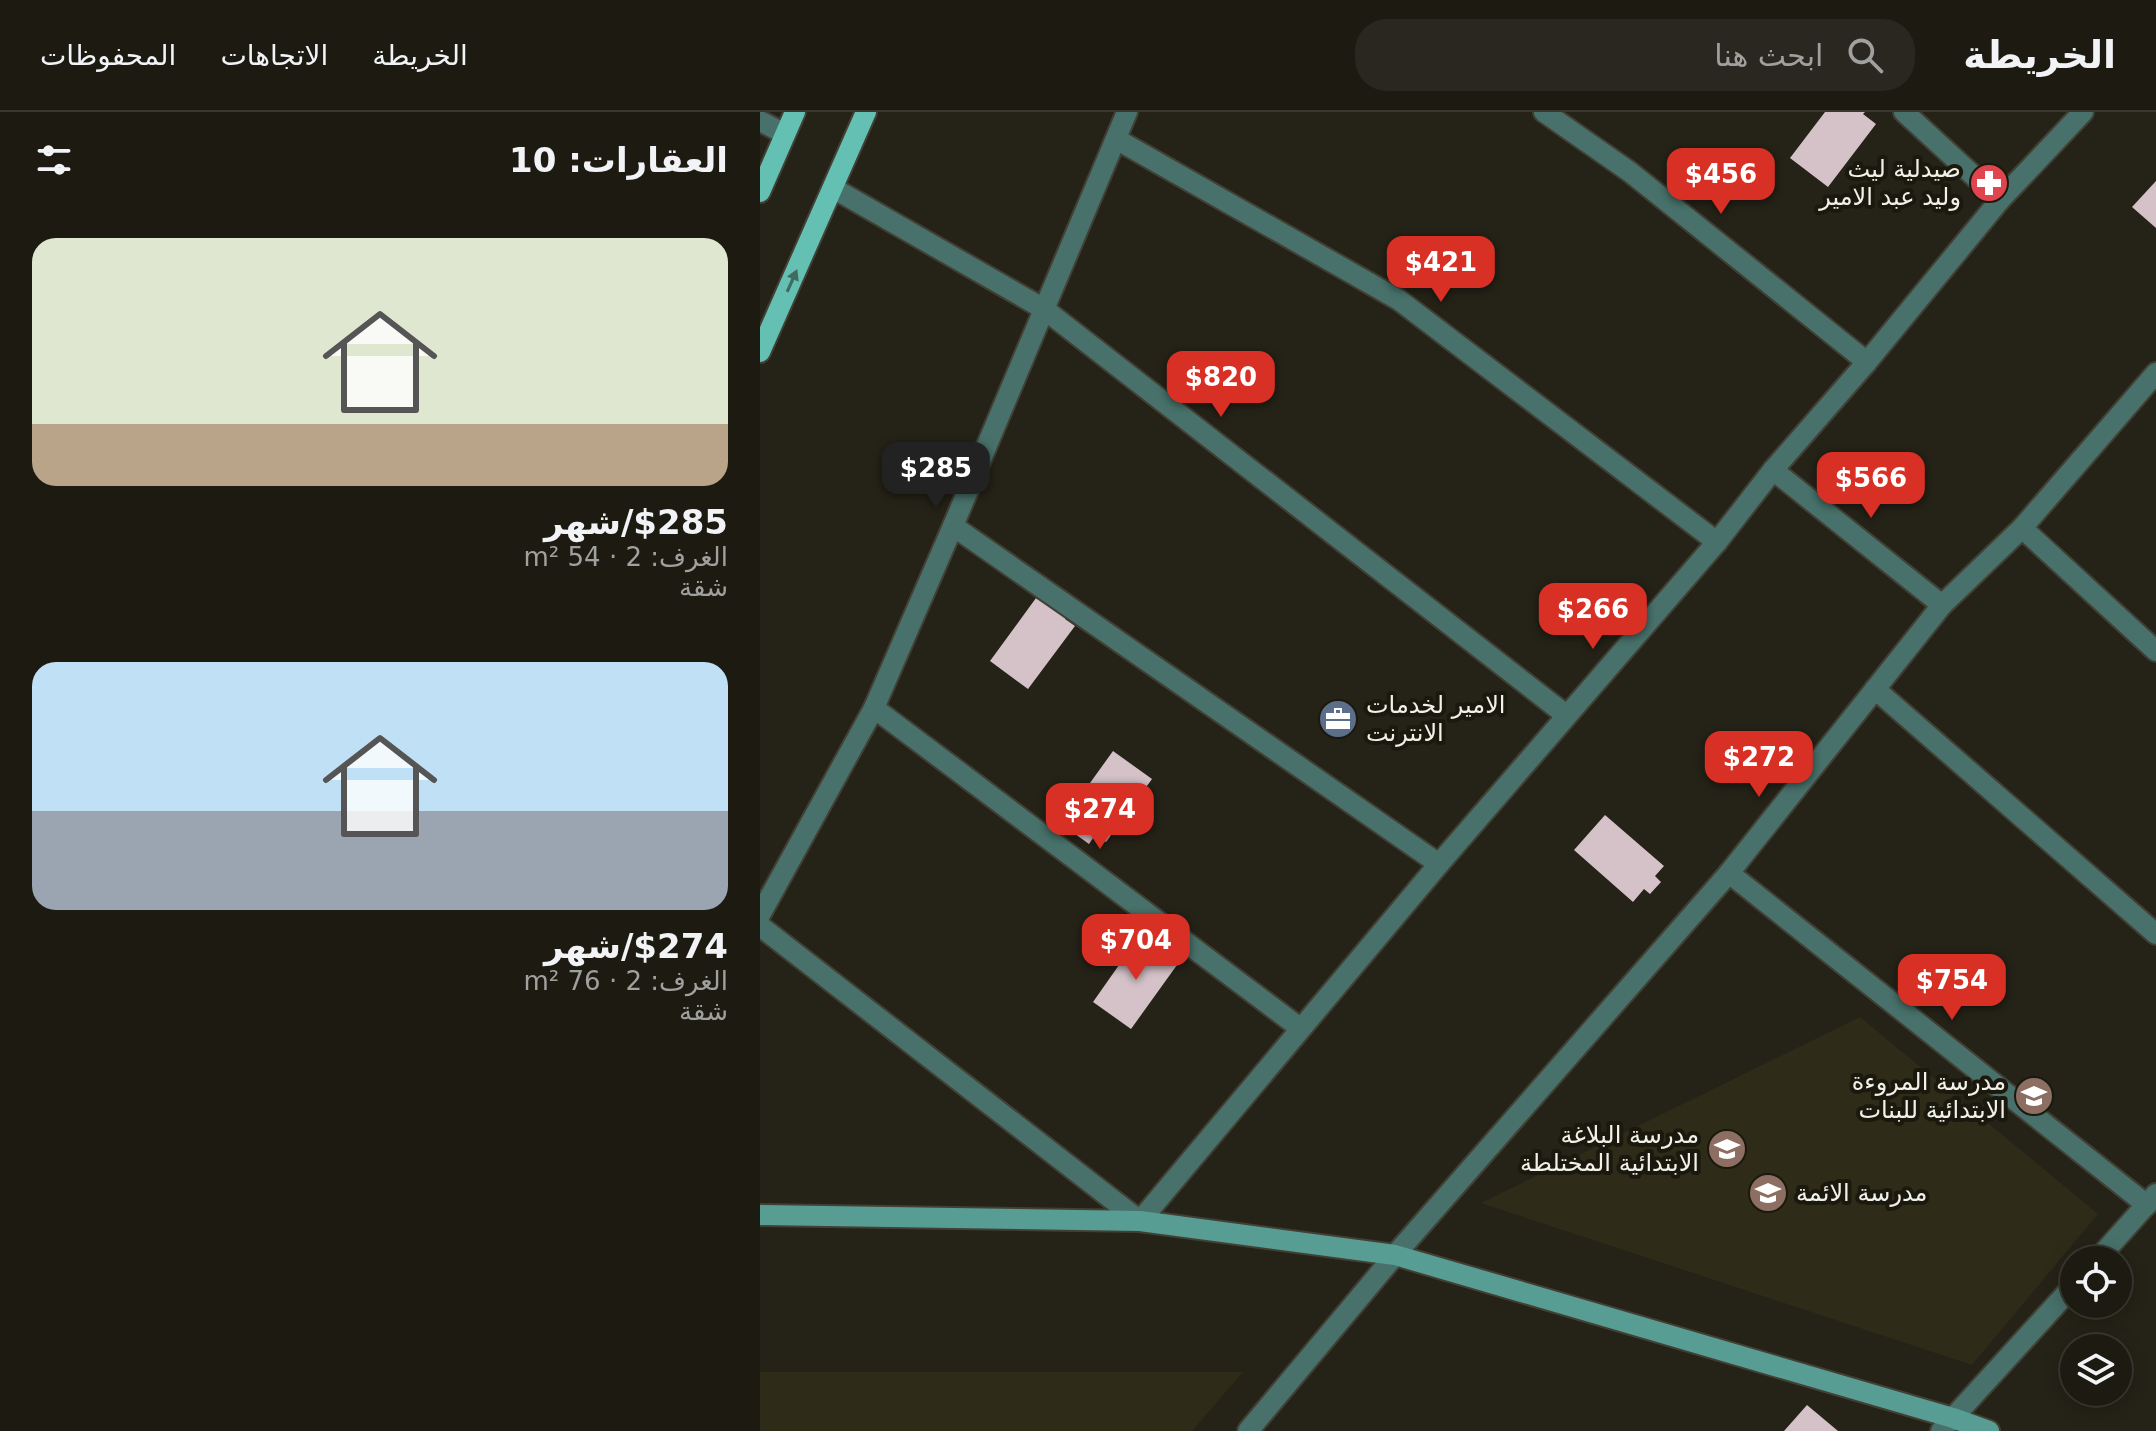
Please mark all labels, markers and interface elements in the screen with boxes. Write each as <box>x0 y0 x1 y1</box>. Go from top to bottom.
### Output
search box <box>1355 19 1915 91</box>
icon: search <box>1843 33 1887 77</box>
text: الخريطة <box>1963 33 2116 77</box>
text: ابحث هنا <box>1714 38 1823 73</box>
text: المحفوظات <box>40 39 176 72</box>
text: الاتجاهات <box>220 39 328 72</box>
text: الخريطة <box>372 39 468 72</box>
icon: filters <box>32 138 76 182</box>
text: العقارات: 10 <box>509 140 728 180</box>
pin: $456 <box>1674 148 1768 216</box>
place label: صيدلية ليث وليد عبد الامير <box>1818 155 1961 211</box>
text: $456 <box>1685 159 1757 189</box>
pharmacy icon: صيدلية ليث وليد عبد الامير <box>1968 162 2010 204</box>
pin: $421 <box>1394 236 1488 304</box>
text: $421 <box>1405 247 1477 277</box>
one-way arrow <box>785 269 798 293</box>
icon: home <box>308 290 452 434</box>
pin: $820 <box>1174 351 1268 419</box>
text: $820 <box>1185 362 1257 392</box>
pin: $285 <box>889 442 983 510</box>
pin: $566 <box>1824 452 1918 520</box>
text: $285 <box>900 453 972 483</box>
text: $566 <box>1835 463 1907 493</box>
text: $285/شهر <box>544 502 728 542</box>
text: الغرف: 2 · 54 m² <box>524 542 728 572</box>
text: شقة <box>679 572 728 602</box>
pin: $266 <box>1546 583 1640 651</box>
text: $266 <box>1557 594 1629 624</box>
place label: الامير لخدمات الانترنت <box>1366 691 1506 747</box>
office icon: الامير لخدمات الانترنت <box>1317 698 1359 740</box>
icon: home <box>308 714 452 858</box>
pin: $272 <box>1712 731 1806 799</box>
text: $272 <box>1723 742 1795 772</box>
pin: $274 <box>1053 783 1147 851</box>
text: $274 <box>1064 794 1136 824</box>
pin: $704 <box>1089 914 1183 982</box>
text: $704 <box>1100 925 1172 955</box>
text: $274/شهر <box>544 926 728 966</box>
pin: $754 <box>1905 954 1999 1022</box>
text: $754 <box>1916 965 1988 995</box>
text: الغرف: 2 · 76 m² <box>524 966 728 996</box>
text: شقة <box>679 996 728 1026</box>
place label: مدرسة المروءة الابتدائية للبنات <box>1852 1068 2006 1124</box>
school or university icon: مدرسة المروءة الابتدائية للبنات <box>2013 1075 2055 1117</box>
place label: مدرسة البلاغة الابتدائية المختلطة <box>1520 1121 1699 1177</box>
school or university icon: مدرسة البلاغة الابتدائية المختلطة <box>1706 1128 1748 1170</box>
school or university icon: مدرسة الائمة <box>1747 1172 1789 1214</box>
place label: مدرسة الائمة <box>1796 1179 1927 1207</box>
map controls <box>2060 1246 2132 1406</box>
button: locate <box>2060 1246 2132 1318</box>
button: layers <box>2060 1334 2132 1406</box>

